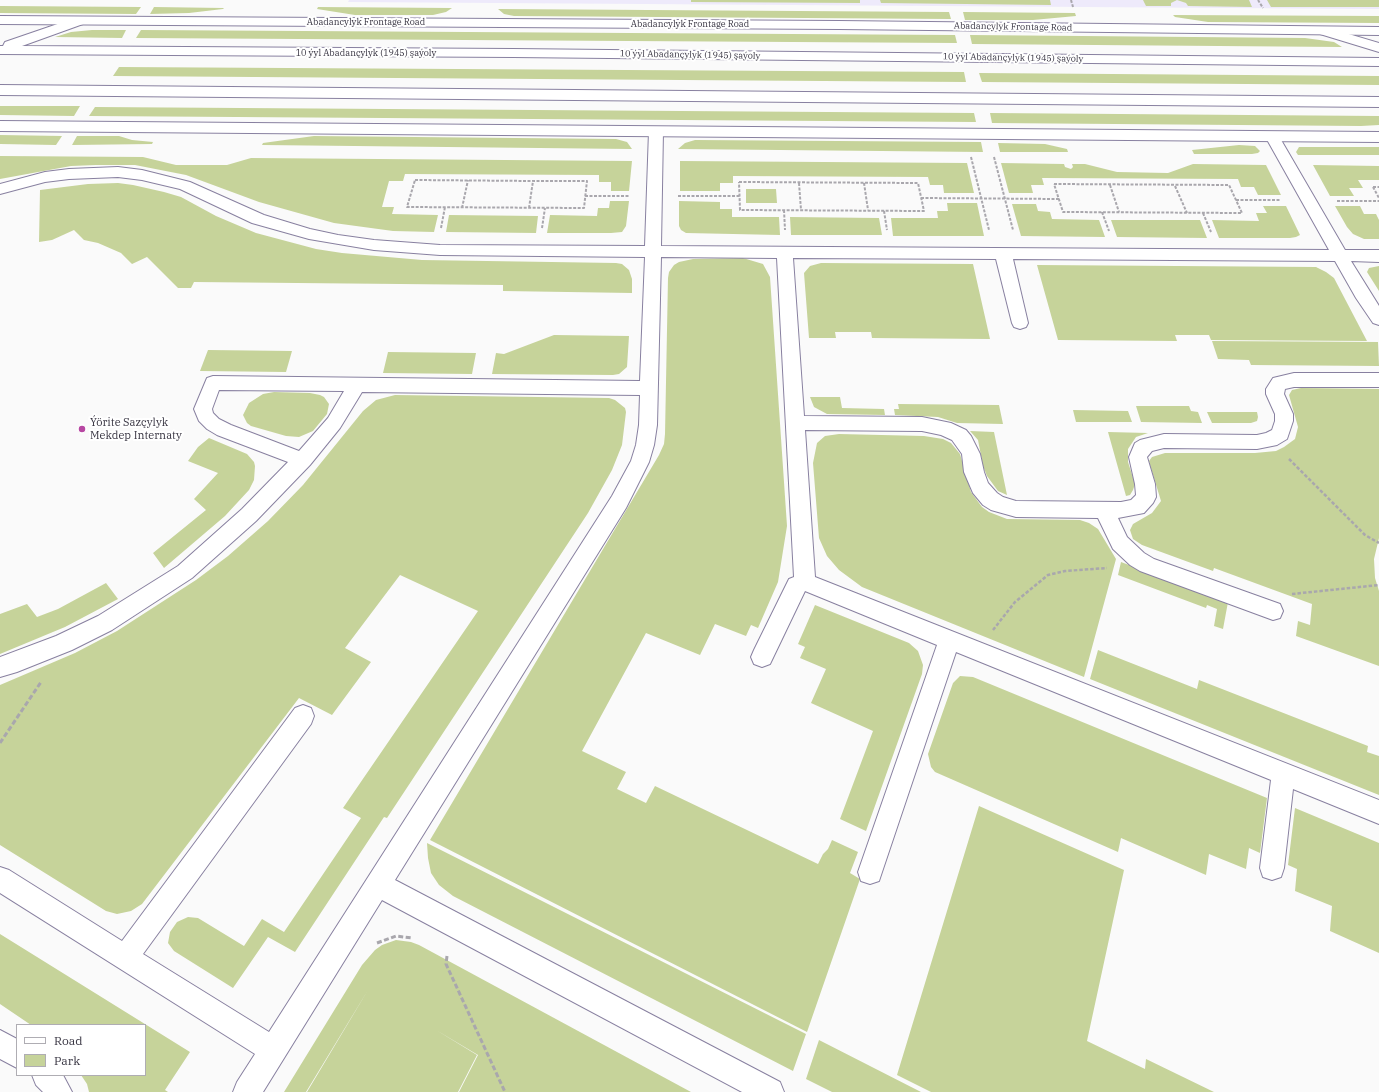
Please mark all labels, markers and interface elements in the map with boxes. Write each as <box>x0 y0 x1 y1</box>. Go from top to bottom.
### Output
street label: Abadancylyk Frontage Road <box>307 17 425 27</box>
street label: Abadancylyk Frontage Road <box>631 19 749 29</box>
street label: Abadancylyk Frontage Road <box>954 21 1072 33</box>
street label: 10 ýyl Abadançylyk (1945) şaýoly <box>296 48 436 58</box>
street label: 10 ýyl Abadançylyk (1945) şaýoly <box>620 48 760 62</box>
street label: 10 ýyl Abadançylyk (1945) şaýoly <box>943 51 1083 65</box>
place label: Ýörite Sazçylyk Mekdep Internaty <box>90 416 182 442</box>
marker: Ýörite Sazçylyk Mekdep Internaty <box>77 424 87 434</box>
legend <box>16 1024 146 1076</box>
text: Road <box>54 1033 83 1048</box>
text: Park <box>54 1053 80 1068</box>

